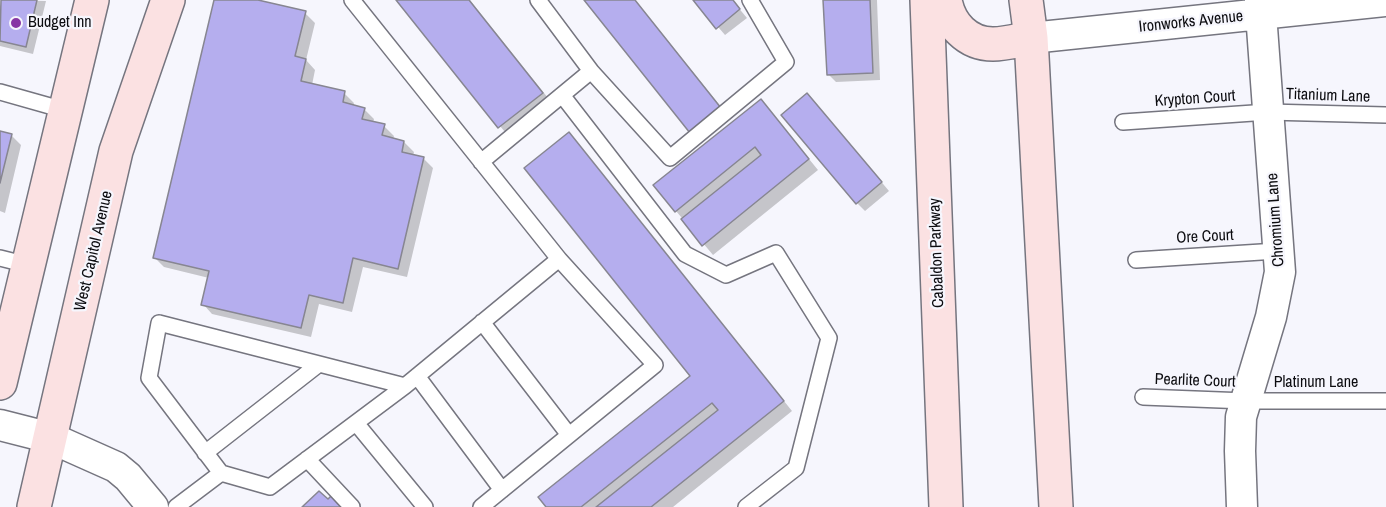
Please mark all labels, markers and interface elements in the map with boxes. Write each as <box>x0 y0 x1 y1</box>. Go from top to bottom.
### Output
street label: Ironworks Avenue <box>1138 7 1244 37</box>
place label: Budget Inn <box>28 13 91 33</box>
marker: Budget Inn <box>9 16 23 30</box>
street label: Titanium Lane <box>1286 85 1370 107</box>
street label: Krypton Court <box>1154 87 1236 111</box>
street label: Chromium Lane <box>1263 172 1289 268</box>
street label: West Capitol Avenue <box>71 189 117 313</box>
street label: Cabaldon Parkway <box>925 198 949 308</box>
street label: Ore Court <box>1176 226 1234 248</box>
street label: Pearlite Court <box>1154 370 1236 392</box>
street label: Platinum Lane <box>1274 373 1358 393</box>

